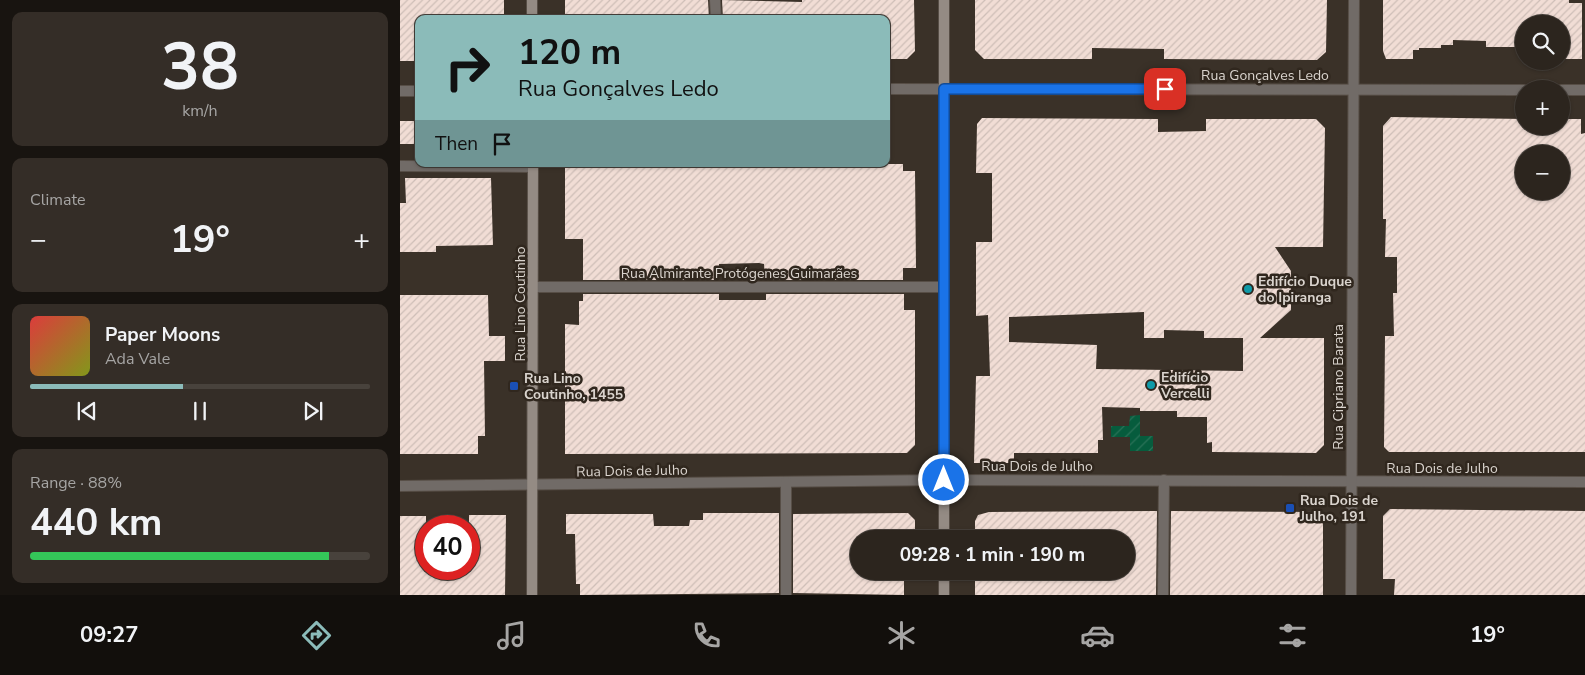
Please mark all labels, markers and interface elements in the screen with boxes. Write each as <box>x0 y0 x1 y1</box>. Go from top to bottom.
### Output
map controls <box>1515 15 1570 200</box>
button: search <box>1515 15 1570 70</box>
text: 38 <box>161 23 239 112</box>
text: 120 m <box>518 29 621 76</box>
icon: right <box>435 35 500 100</box>
street label: Rua Gonçalves Ledo <box>1201 66 1329 85</box>
pin <box>1144 68 1186 110</box>
text: Rua Gonçalves Ledo <box>518 74 719 104</box>
icon: arrive <box>1151 75 1179 103</box>
button: + <box>1515 80 1570 135</box>
text: km/h <box>182 100 218 122</box>
icon: arrive <box>488 130 516 158</box>
text: Then <box>435 131 478 157</box>
button: − <box>1515 145 1570 200</box>
text: Climate <box>30 189 85 211</box>
text: 19° <box>170 214 230 265</box>
text: − <box>30 221 47 259</box>
text: + <box>353 221 370 259</box>
street label: Rua Lino Coutinho <box>511 246 530 361</box>
street label: Rua Almirante Protógenes Guimarães <box>621 264 858 283</box>
place label: Edifício Duque do Ipiranga <box>1258 272 1352 307</box>
marker: Edifício Duque do Ipiranga <box>1242 283 1254 295</box>
text: Paper Moons <box>105 322 220 348</box>
street label: Rua Cipriano Barata <box>1329 324 1348 450</box>
text: Ada Vale <box>105 348 170 370</box>
place label: Edifício Vercelli <box>1160 368 1210 403</box>
place label: Rua Lino Coutinho, 1455 <box>524 369 623 404</box>
marker: Edifício Vercelli <box>1145 379 1157 391</box>
marker: Rua Lino Coutinho, 1455 <box>508 380 520 392</box>
icon: previous <box>73 397 101 425</box>
icon: pause <box>186 397 214 425</box>
icon: next <box>299 397 327 425</box>
position arrow <box>917 453 969 505</box>
street label: Rua Dois de Julho <box>981 457 1093 476</box>
street label: Rua Dois de Julho <box>1386 459 1498 478</box>
street label: Rua Dois de Julho <box>576 461 688 481</box>
text: Range · 88% <box>30 472 122 494</box>
place label: Rua Dois de Julho, 191 <box>1299 491 1378 526</box>
text: 440 km <box>30 497 162 548</box>
marker: Rua Dois de Julho, 191 <box>1284 502 1296 514</box>
speed limit sign: 40 <box>415 515 480 580</box>
text: 09:28 · 1 min · 190 m <box>900 542 1085 568</box>
icon: directions <box>299 618 334 653</box>
icon: music <box>494 618 529 653</box>
icon: phone <box>689 618 724 653</box>
icon: climate <box>884 618 919 653</box>
icon: car <box>1080 618 1115 653</box>
icon: filters <box>1275 618 1310 653</box>
text: 09:27 <box>80 620 138 650</box>
text: 19° <box>1470 620 1505 650</box>

